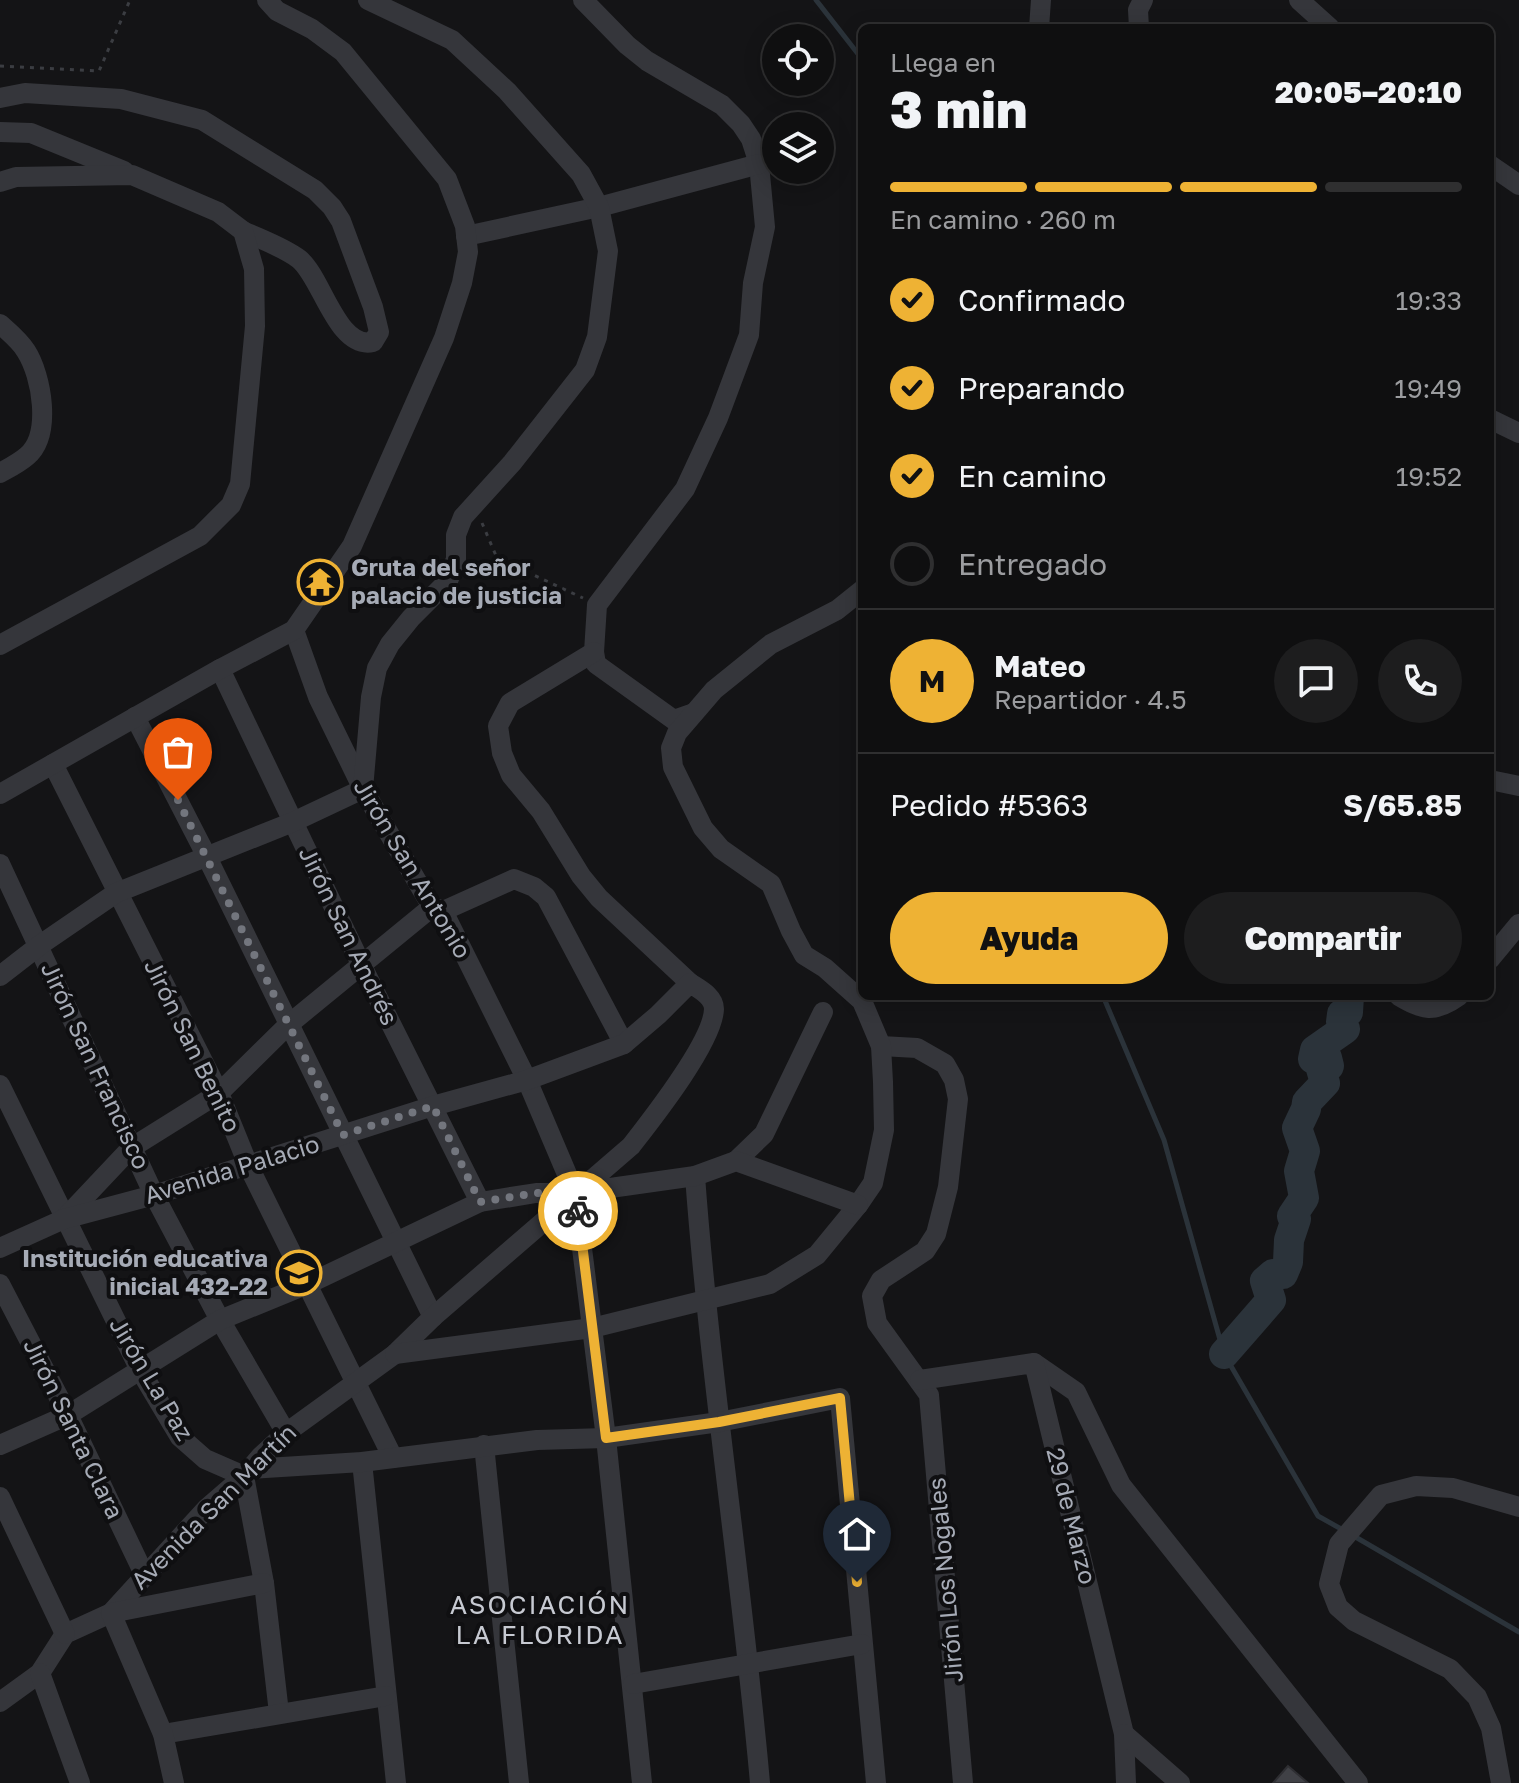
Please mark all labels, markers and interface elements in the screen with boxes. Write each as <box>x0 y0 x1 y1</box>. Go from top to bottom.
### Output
map controls <box>762 24 834 184</box>
button: locate <box>762 24 834 96</box>
text: Llega en <box>890 47 996 78</box>
text: 20:05–20:10 <box>1275 74 1462 110</box>
text: 3 min <box>890 77 1027 139</box>
button: layers <box>762 112 834 184</box>
text: En camino · 260 m <box>890 204 1116 235</box>
icon: check <box>890 278 934 322</box>
text: Confirmado <box>958 282 1126 318</box>
text: 19:33 <box>1395 285 1462 316</box>
icon: check <box>890 366 934 410</box>
text: Preparando <box>958 370 1125 406</box>
text: 19:49 <box>1394 373 1462 404</box>
icon: check <box>890 454 934 498</box>
text: En camino <box>958 458 1107 494</box>
text: 19:52 <box>1396 461 1462 492</box>
text: Entregado <box>958 546 1107 582</box>
place label: Gruta del señor palacio de justicia <box>351 552 562 609</box>
temple icon: Gruta del señor palacio de justicia <box>296 558 344 606</box>
button: chat <box>1274 639 1358 723</box>
button: phone <box>1378 639 1462 723</box>
text: Mateo <box>994 648 1086 684</box>
text: M <box>919 663 945 699</box>
text: Repartidor · 4.5 <box>994 684 1186 715</box>
pin <box>144 718 212 800</box>
icon: bag <box>156 730 200 774</box>
street label: Jirón San Antonio <box>348 773 478 963</box>
text: Pedido #5363 <box>890 787 1088 823</box>
text: S/65.85 <box>1343 787 1462 823</box>
street label: Jirón San Andrés <box>294 841 405 1029</box>
button: Ayuda <box>890 892 1168 984</box>
button: Compartir <box>1184 892 1462 984</box>
street label: Jirón San Benito <box>139 954 248 1137</box>
street label: Jirón San Francisco <box>36 957 157 1174</box>
street label: Avenida Palacio <box>141 1128 322 1209</box>
courier <box>538 1171 618 1251</box>
icon: bike <box>556 1189 600 1233</box>
place label: Institución educativa inicial 432-22 <box>22 1243 268 1300</box>
school or university icon: Institución educativa inicial 432-22 <box>275 1249 323 1297</box>
street label: Jirón La Paz <box>104 1311 200 1445</box>
street label: Jirón Santa Clara <box>18 1334 131 1523</box>
street label: Avenida San Martín <box>124 1417 302 1595</box>
street label: 29 de Marzo <box>1042 1444 1103 1587</box>
street label: Jirón Los Nogales <box>921 1476 968 1684</box>
pin <box>823 1500 891 1582</box>
icon: home <box>835 1512 879 1556</box>
district label: ASOCIACIÓN LA FLORIDA <box>450 1589 630 1650</box>

